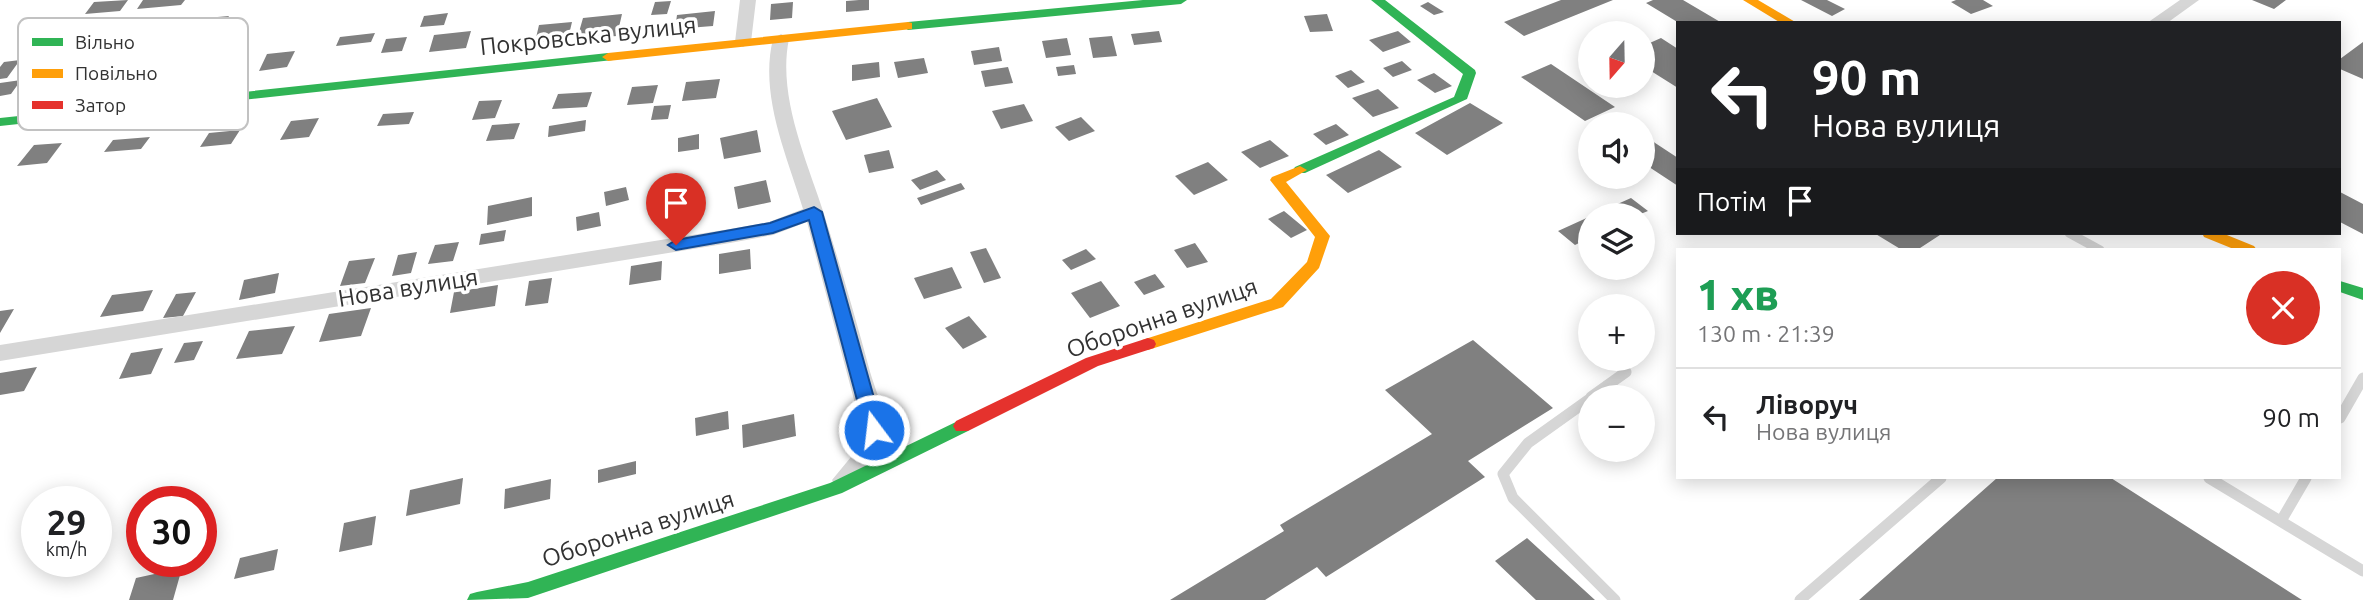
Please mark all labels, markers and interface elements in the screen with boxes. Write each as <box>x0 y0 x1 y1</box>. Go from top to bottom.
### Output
street label: Покровська вулиця <box>478 11 698 60</box>
legend <box>18 18 248 130</box>
north arrow <box>1578 21 1656 98</box>
map controls <box>1578 21 1655 462</box>
text: Вільно <box>75 31 135 53</box>
icon: left <box>1697 49 1788 140</box>
text: 90 m <box>1812 49 1921 104</box>
text: Повільно <box>75 62 158 84</box>
text: Затор <box>75 94 126 116</box>
text: Нова вулиця <box>1812 107 2000 143</box>
button: sound <box>1578 112 1655 189</box>
pin <box>646 173 706 245</box>
icon: arrive <box>1781 182 1819 220</box>
icon: arrive <box>657 184 695 222</box>
text: Потім <box>1697 187 1767 216</box>
button: layers <box>1578 203 1655 280</box>
street label: Нова вулиця <box>336 263 480 312</box>
text: 1 хв <box>1697 271 1779 318</box>
button: close <box>2246 271 2320 345</box>
street label: Оборонна вулиця <box>1063 272 1261 363</box>
button: + <box>1578 294 1655 371</box>
text: 130 m · 21:39 <box>1697 321 1835 346</box>
button: − <box>1578 385 1655 462</box>
text: Ліворуч <box>1756 390 1858 419</box>
position arrow <box>837 393 911 467</box>
icon: left <box>1697 398 1735 436</box>
text: 90 m <box>2262 403 2320 432</box>
text: Нова вулиця <box>1756 419 1891 444</box>
street label: Оборонна вулиця <box>538 485 737 572</box>
speed limit sign: 30 <box>126 486 217 577</box>
text: 29 <box>47 502 86 542</box>
text: km/h <box>46 539 87 559</box>

